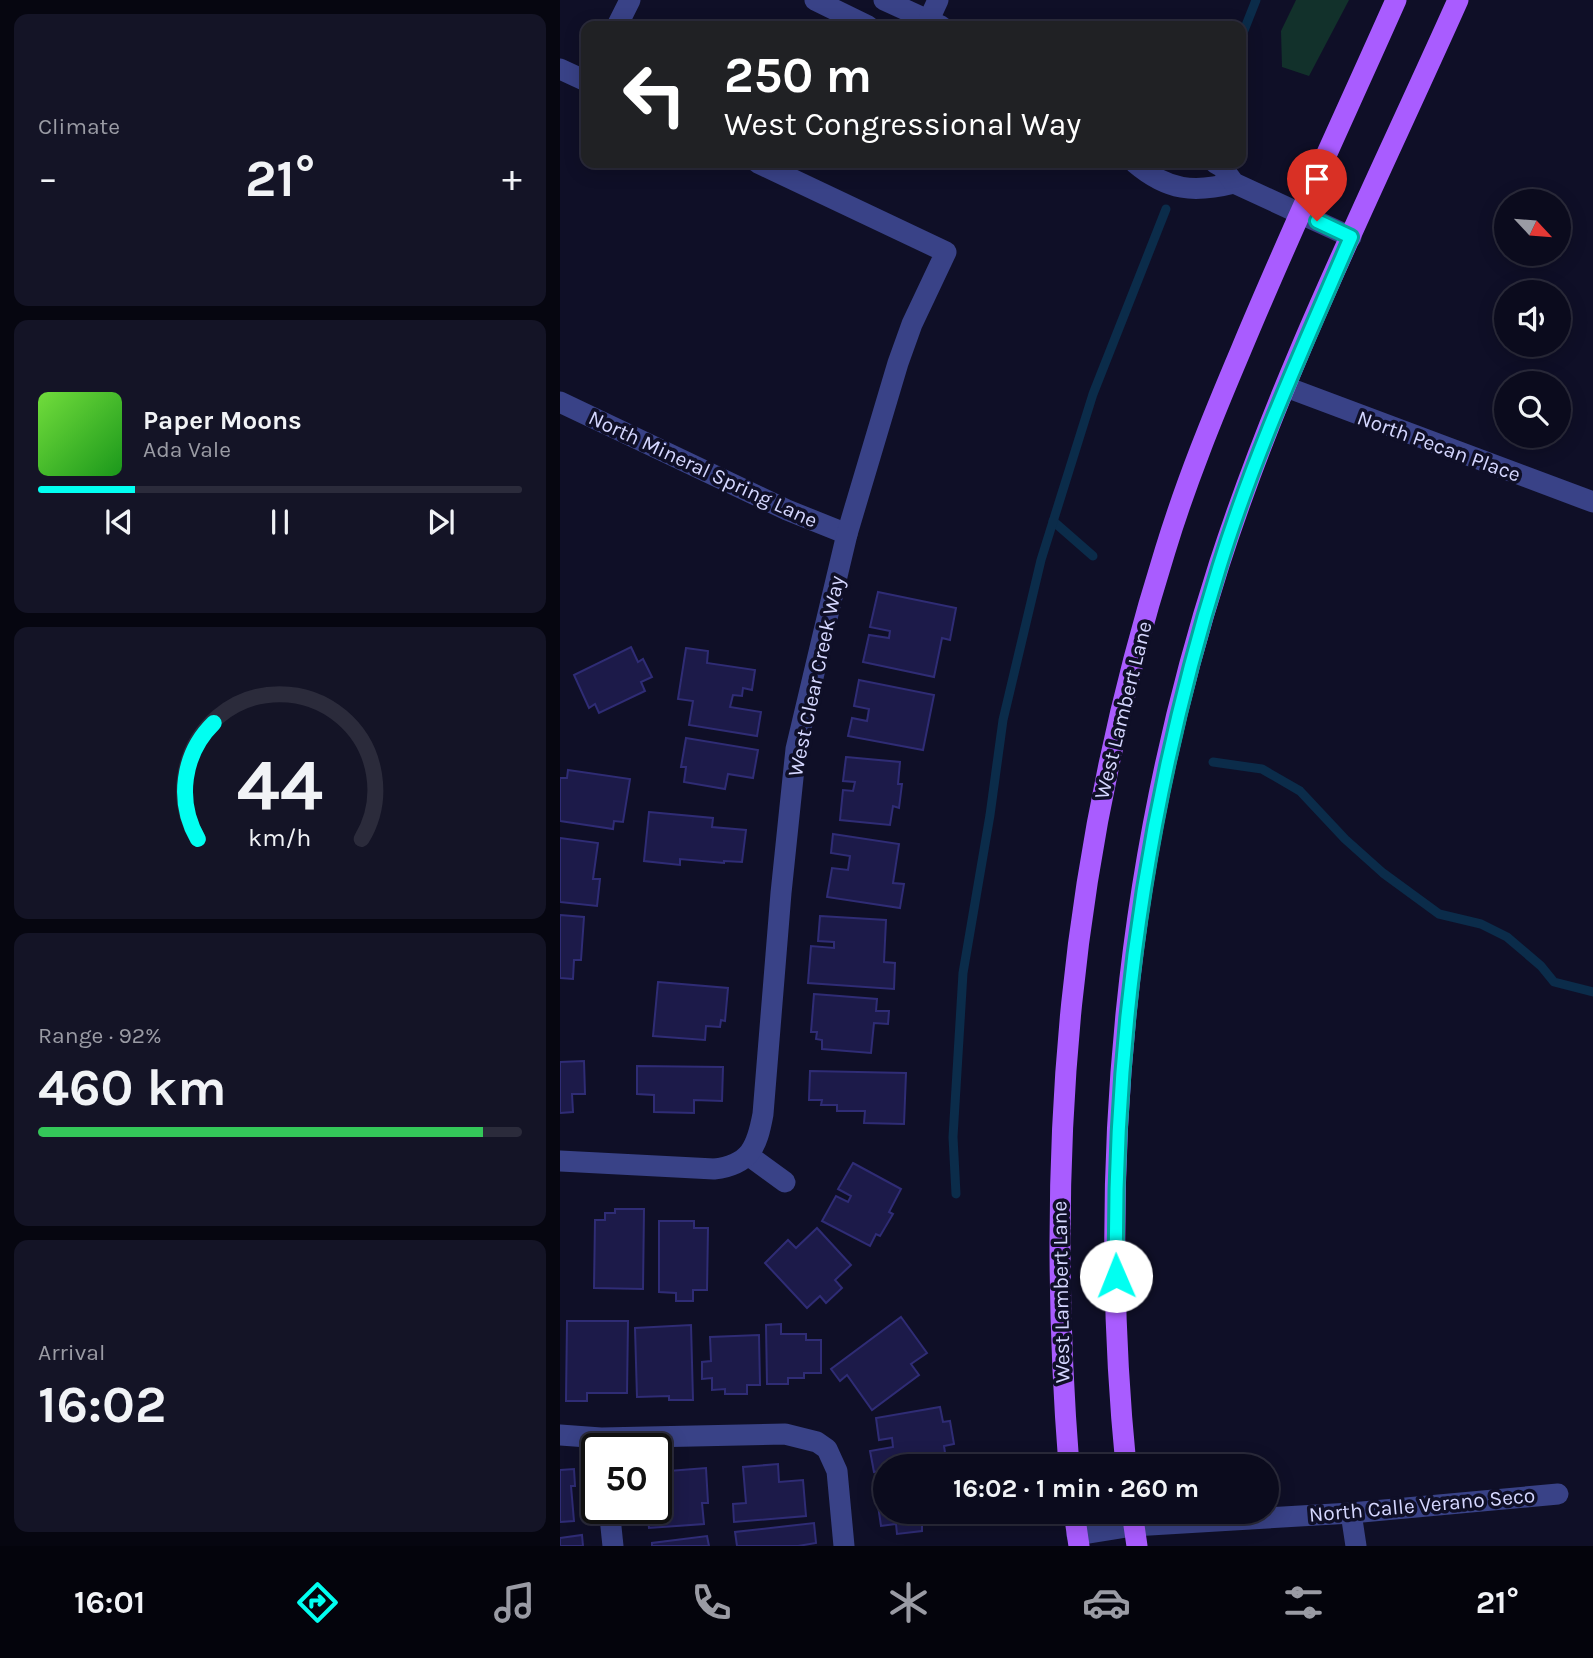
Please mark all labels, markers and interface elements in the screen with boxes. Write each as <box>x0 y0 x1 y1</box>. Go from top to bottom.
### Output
text: 250 m <box>724 47 872 104</box>
icon: left <box>609 49 700 140</box>
text: West Congressional Way <box>724 106 1081 143</box>
text: Climate <box>38 113 120 140</box>
text: 21° <box>245 148 315 209</box>
pin <box>1287 149 1347 221</box>
text: − <box>38 156 58 201</box>
text: + <box>502 156 522 201</box>
icon: arrive <box>1298 160 1336 198</box>
north arrow <box>1494 189 1572 266</box>
map controls <box>1494 189 1571 448</box>
button: sound <box>1494 280 1571 357</box>
button: search <box>1494 371 1571 448</box>
text: Paper Moons <box>143 405 302 436</box>
street label: North Mineral Spring Lane <box>585 405 821 533</box>
street label: North Pecan Place <box>1354 405 1524 487</box>
text: Ada Vale <box>143 436 231 463</box>
icon: previous <box>100 503 138 541</box>
icon: pause <box>261 503 299 541</box>
icon: next <box>422 503 460 541</box>
street label: West Clear Creek Way <box>783 573 849 779</box>
street label: West Lambert Lane <box>1089 619 1157 801</box>
text: 44 <box>237 742 323 827</box>
text: km/h <box>248 823 312 852</box>
text: Range · 92% <box>38 1022 162 1049</box>
text: 460 km <box>38 1057 227 1118</box>
street label: West Lambert Lane <box>1047 1201 1075 1383</box>
position arrow <box>1079 1239 1153 1313</box>
text: Arrival <box>38 1339 105 1366</box>
text: 16:02 <box>38 1374 166 1435</box>
speed limit sign: 50 <box>581 1433 672 1524</box>
text: 16:02 · 1 min · 260 m <box>953 1473 1199 1504</box>
street label: North Calle Verano Seco <box>1308 1483 1536 1527</box>
icon: directions <box>293 1578 342 1627</box>
icon: music <box>490 1578 539 1627</box>
icon: phone <box>687 1578 736 1627</box>
icon: climate <box>884 1578 933 1627</box>
icon: car <box>1082 1578 1131 1627</box>
icon: filters <box>1279 1578 1328 1627</box>
text: 16:01 <box>74 1584 145 1621</box>
text: 21° <box>1476 1584 1519 1621</box>

